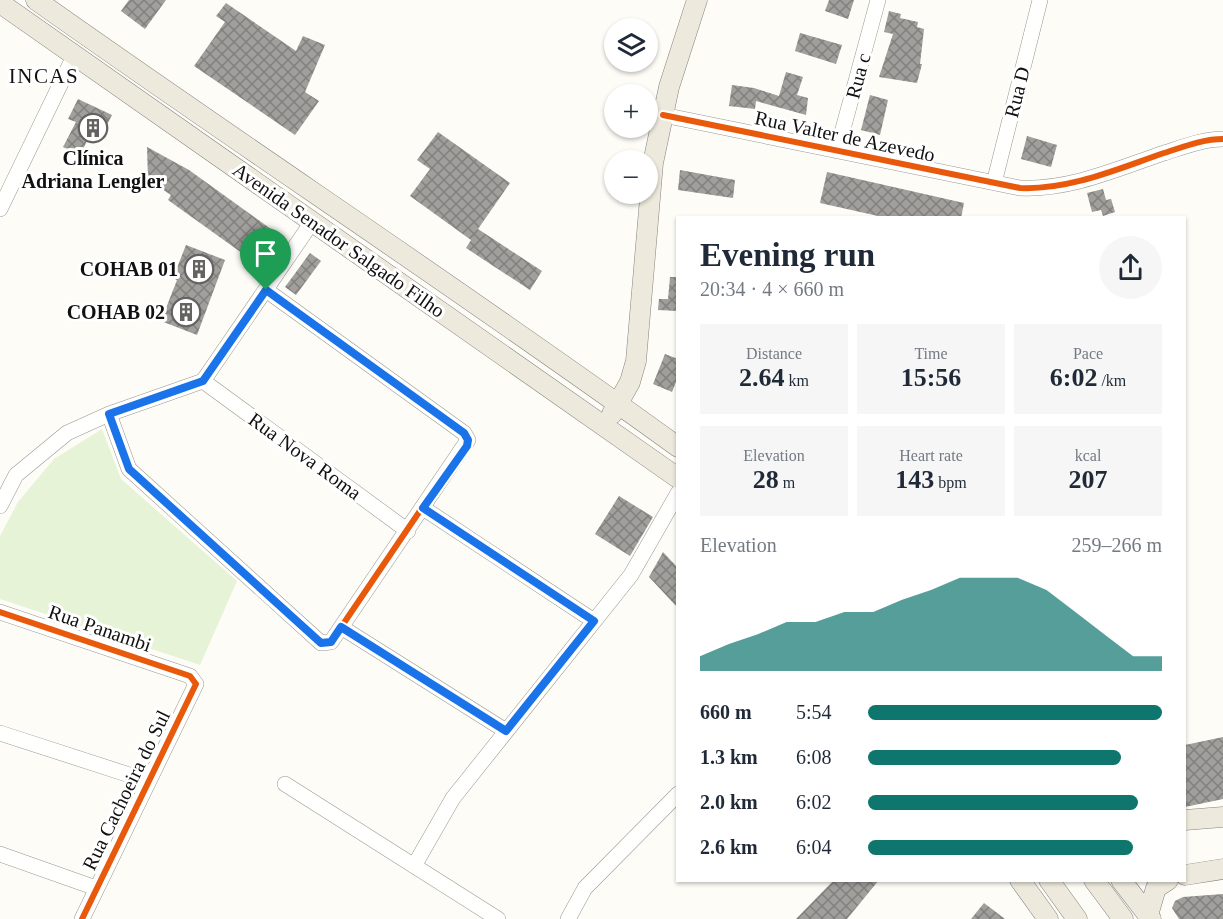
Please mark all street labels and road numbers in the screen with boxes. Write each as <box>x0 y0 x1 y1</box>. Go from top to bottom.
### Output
street label: Rua c <box>841 51 875 101</box>
street label: Rua D <box>1000 64 1034 120</box>
street label: Rua Valter de Azevedo <box>753 106 937 166</box>
street label: Avenida Senador Salgado Filho <box>228 158 449 323</box>
street label: Rua Nova Roma <box>245 408 365 504</box>
street label: Rua Panambi <box>46 600 155 656</box>
street label: Rua Cachoeira do Sul <box>78 706 174 873</box>

